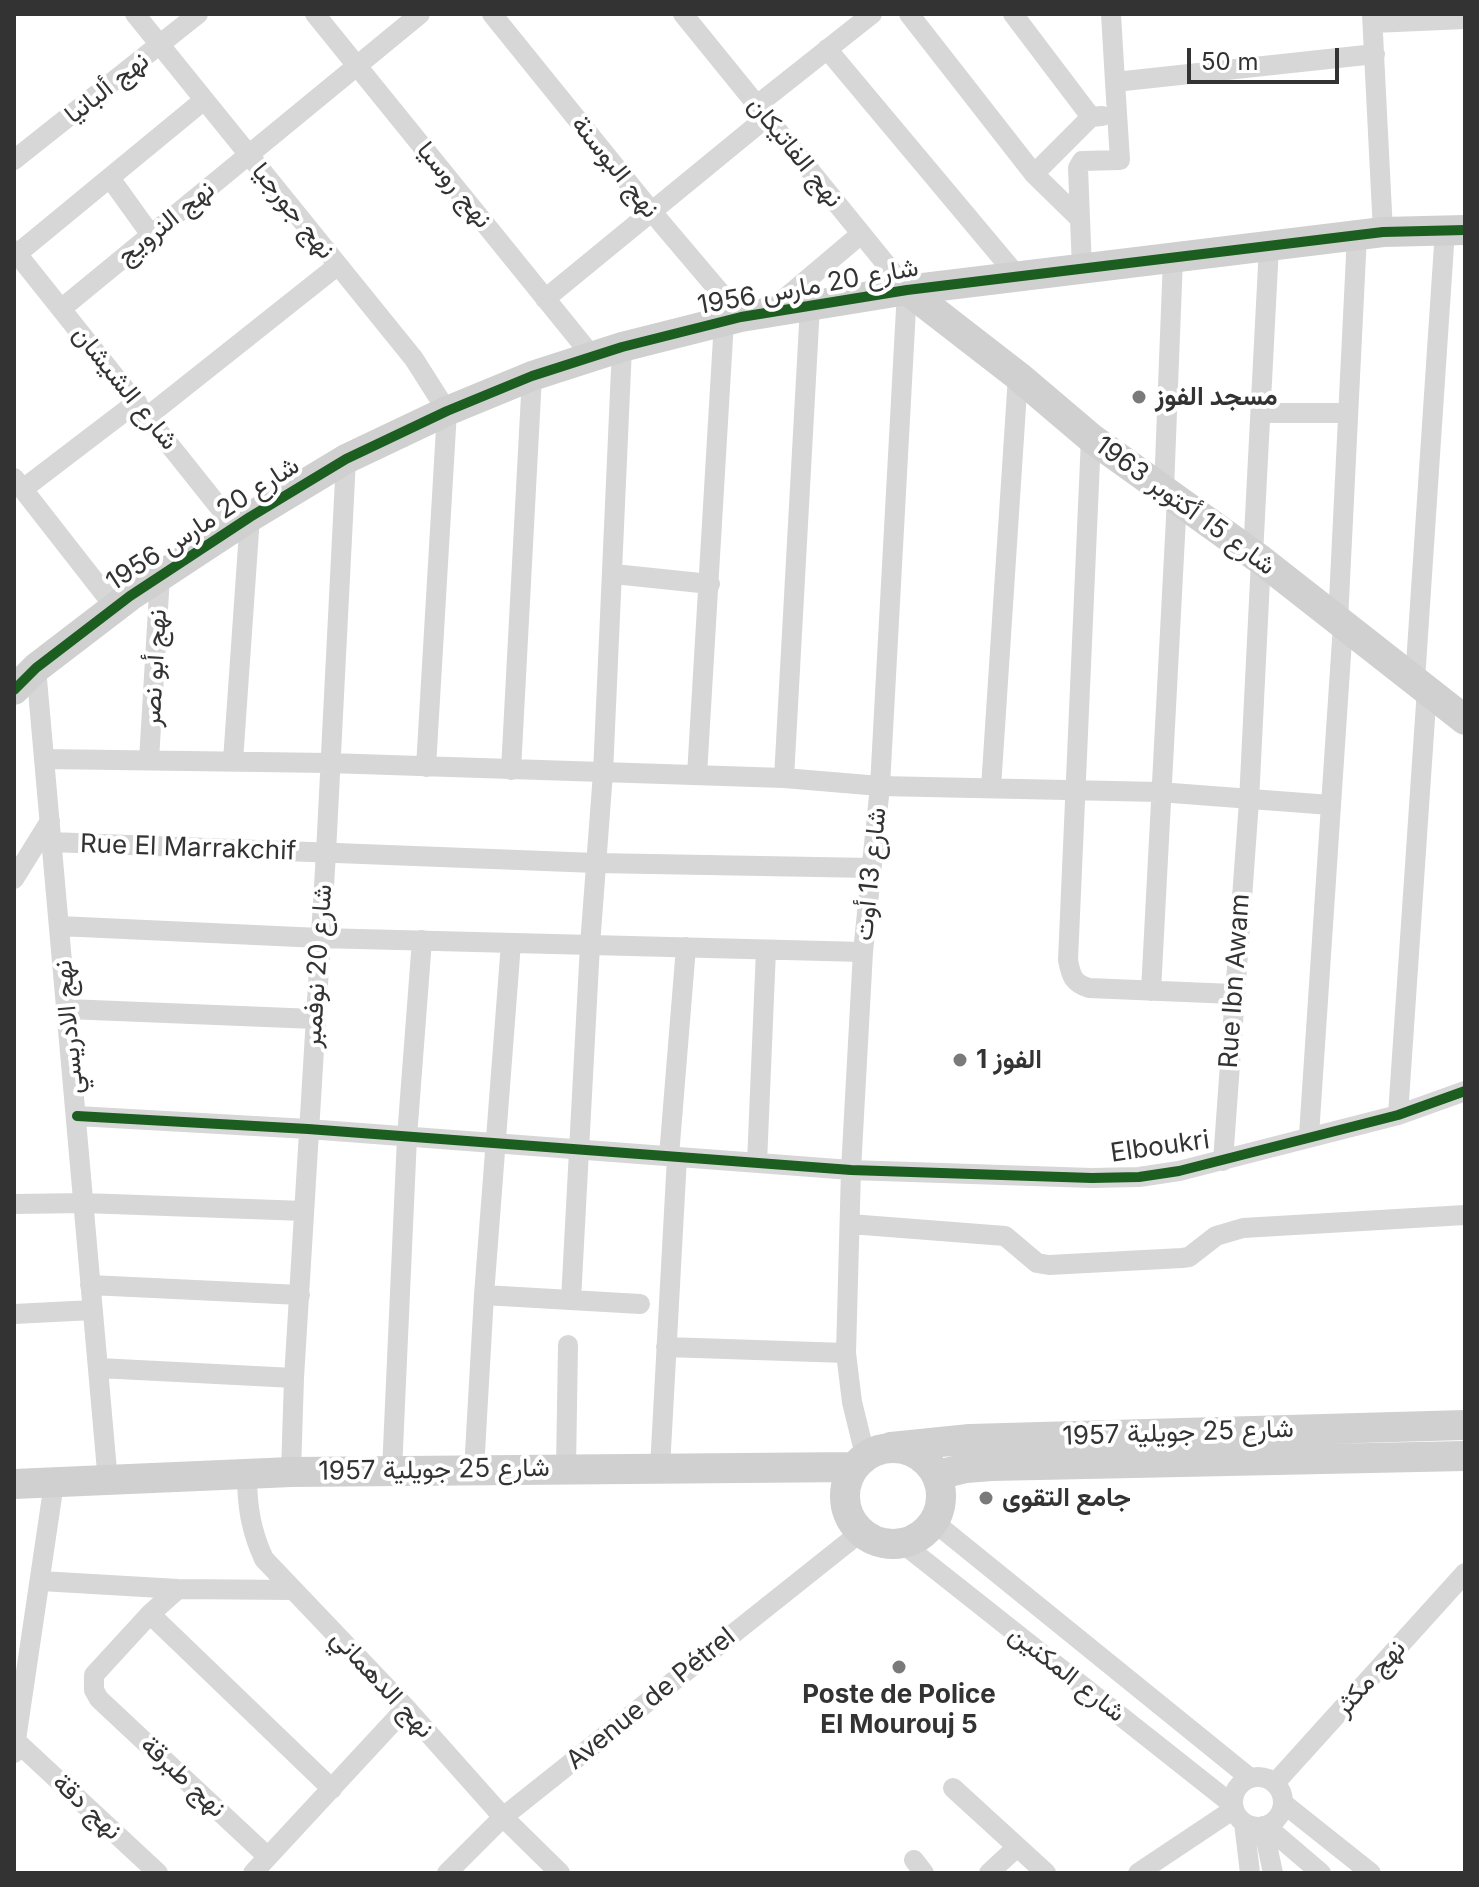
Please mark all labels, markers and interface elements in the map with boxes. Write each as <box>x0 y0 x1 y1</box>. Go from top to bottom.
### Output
scale bar <box>1191 32 1343 82</box>
street label: نهج ألبانيا <box>59 45 155 131</box>
text: 50 m <box>1201 47 1259 76</box>
street label: نهج الفاتيكان <box>741 90 849 214</box>
street label: نهج البوسنة <box>564 110 666 224</box>
street label: نهج روسيا <box>410 135 498 235</box>
street label: نهج جورجيا <box>245 156 341 266</box>
street label: نهج النرويج <box>111 174 221 272</box>
street label: شارع 20 مارس 1956 <box>695 252 921 322</box>
street label: شارع الشيشان <box>65 320 185 456</box>
place label: مسجد الفوز <box>1155 381 1278 413</box>
marker: مسجد الفوز <box>1130 388 1148 406</box>
street label: شارع 15 أكتوبر 1963 <box>1089 430 1281 582</box>
street label: شارع 20 مارس 1956 <box>101 450 305 598</box>
street label: نهج أبو نصر <box>136 608 174 728</box>
street label: شارع 13 أوت <box>848 806 894 942</box>
street label: Rue El Marrakchif <box>79 829 297 867</box>
street label: شارع 20 نوفمبر <box>297 883 339 1049</box>
street label: Rue Ibn Awam <box>1213 893 1257 1069</box>
street label: نهج الادريسي <box>48 959 90 1095</box>
place label: الفوز 1 <box>976 1044 1042 1076</box>
marker: الفوز 1 <box>951 1051 969 1069</box>
street label: Elboukri <box>1109 1125 1211 1169</box>
street label: شارع 25 جويلية 1957 <box>1062 1413 1294 1453</box>
street label: شارع 25 جويلية 1957 <box>318 1452 550 1488</box>
place label: جامع التقوى <box>1002 1482 1131 1514</box>
marker: جامع التقوى <box>977 1489 995 1507</box>
street label: شارع المكنين <box>1003 1619 1131 1729</box>
street label: Avenue de Pétrel <box>560 1621 742 1777</box>
street label: نهج الدهماني <box>324 1623 440 1745</box>
street label: نهج مكثر <box>1328 1633 1412 1723</box>
marker: Poste de Police El Mourouj 5 <box>890 1658 908 1676</box>
place label: Poste de Police El Mourouj 5 <box>802 1679 996 1740</box>
street label: نهج طبرقة <box>134 1730 232 1824</box>
street label: نهج دقة <box>46 1767 128 1847</box>

